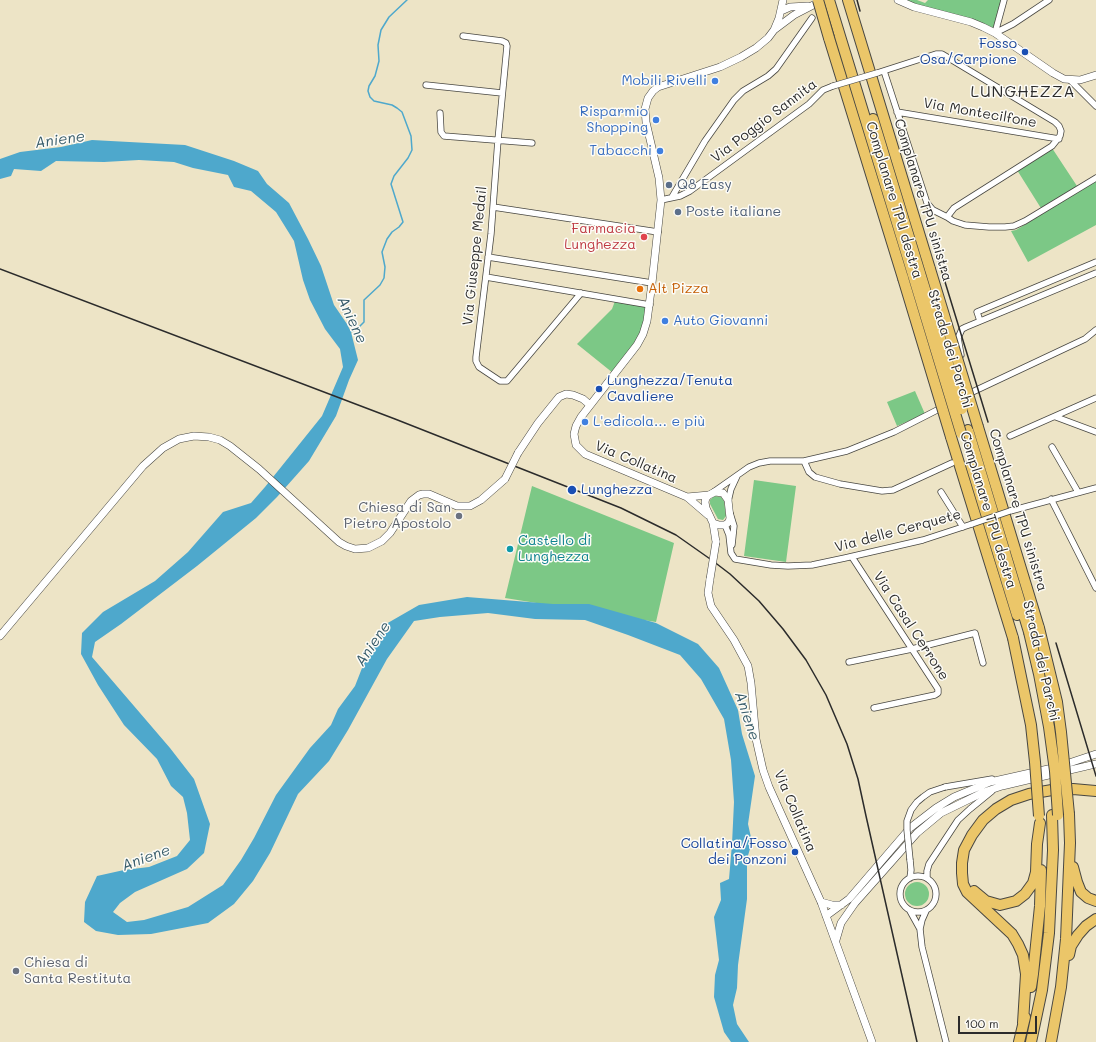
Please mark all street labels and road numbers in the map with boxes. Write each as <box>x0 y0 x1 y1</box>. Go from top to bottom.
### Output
street label: Via Poggio Sannita <box>708 76 820 166</box>
street label: Via Montecilfone <box>922 95 1038 131</box>
street label: Complanare TPU sinistra <box>890 117 956 283</box>
street label: Complanare TPU destra <box>862 119 926 281</box>
street label: Via Giuseppe Medail <box>459 186 491 326</box>
street label: Strada dei Parchi <box>924 288 976 410</box>
street label: Complanare TPU sinistra <box>985 427 1051 593</box>
street label: Complanare TPU destra <box>956 429 1020 591</box>
street label: Via Collatina <box>592 437 680 487</box>
street label: Via delle Cerquete <box>833 506 963 556</box>
street label: Via Casal Cerrone <box>870 569 952 683</box>
street label: Strada dei Parchi <box>1019 599 1063 723</box>
street label: Via Collatina <box>770 767 820 855</box>

